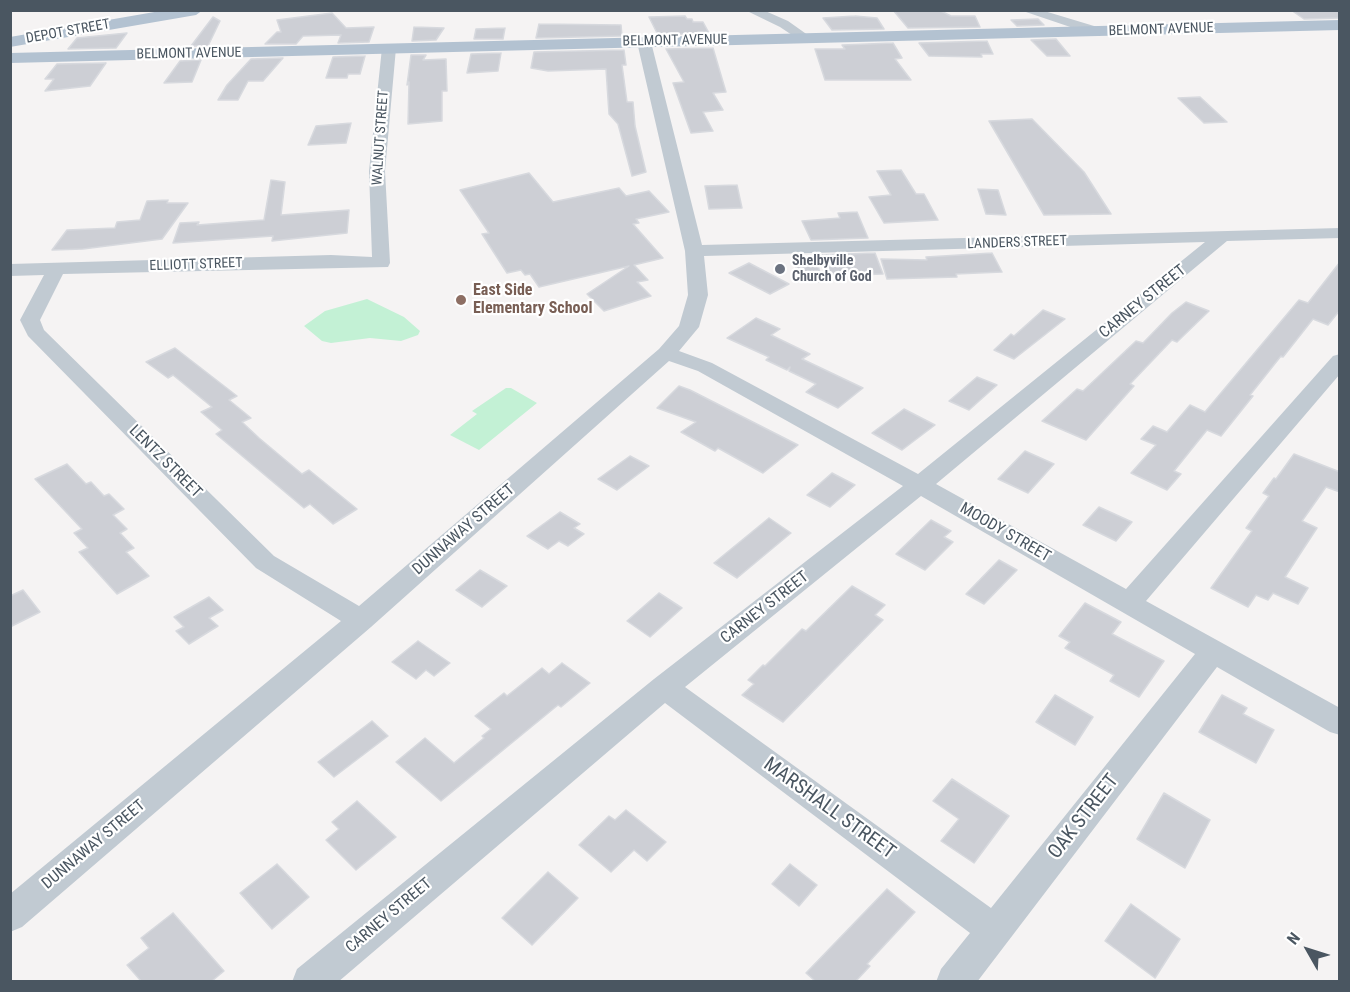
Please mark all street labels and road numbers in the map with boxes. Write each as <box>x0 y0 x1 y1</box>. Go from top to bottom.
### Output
street label: DEPOT STREET <box>25 16 111 48</box>
street label: BELMONT AVENUE <box>1108 20 1214 40</box>
street label: BELMONT AVENUE <box>622 32 728 50</box>
street label: BELMONT AVENUE <box>136 45 242 63</box>
street label: WALNUT STREET <box>369 90 393 186</box>
street label: LANDERS STREET <box>967 233 1067 253</box>
street label: ELLIOTT STREET <box>149 255 243 275</box>
street label: CARNEY STREET <box>1096 261 1190 343</box>
street label: LENTZ STREET <box>125 422 205 502</box>
street label: DUNNAWAY STREET <box>409 481 519 579</box>
street label: MOODY STREET <box>956 499 1054 567</box>
street label: CARNEY STREET <box>717 568 813 648</box>
street label: MARSHALL STREET <box>758 753 900 865</box>
street label: OAK STREET <box>1044 770 1124 864</box>
street label: DUNNAWAY STREET <box>39 796 149 894</box>
street label: CARNEY STREET <box>342 875 436 957</box>

